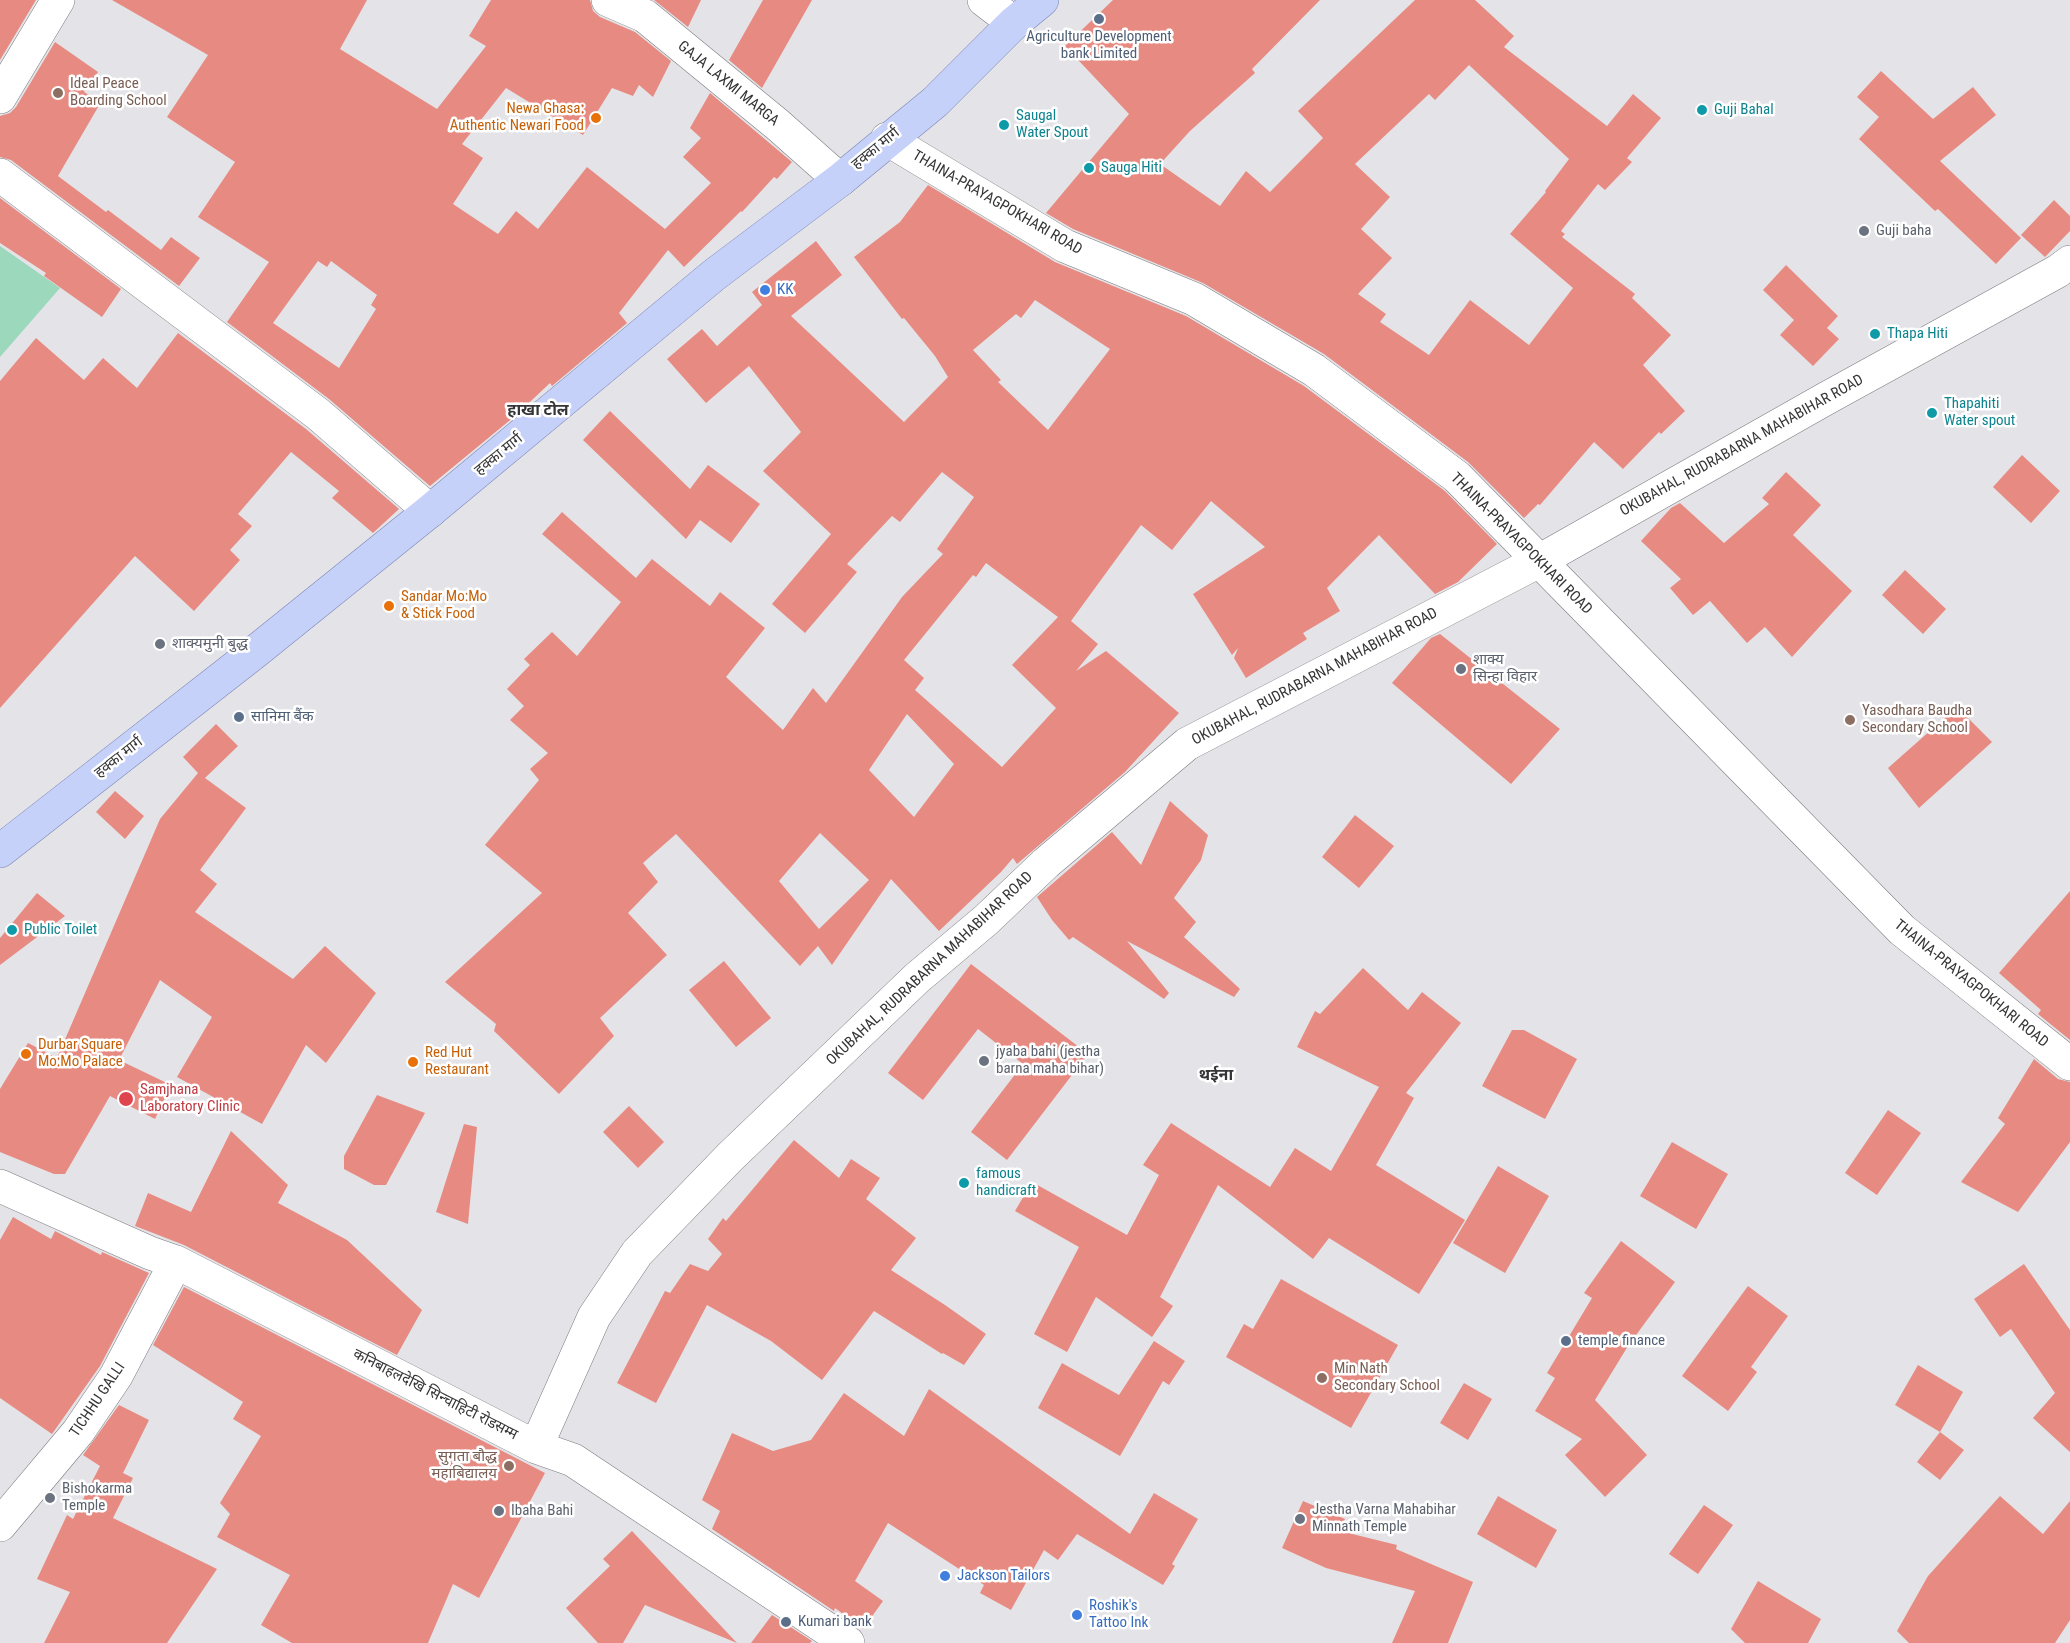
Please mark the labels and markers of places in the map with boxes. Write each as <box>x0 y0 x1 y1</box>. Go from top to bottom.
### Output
marker: Agriculture Development bank Limited <box>1092 12 1106 26</box>
place label: Agriculture Development bank Limited <box>1026 28 1172 63</box>
place label: Ideal Peace Boarding School <box>70 75 167 110</box>
marker: Ideal Peace Boarding School <box>51 86 65 100</box>
place label: Newa Ghasa: Authentic Newari Food <box>450 100 584 135</box>
place label: Guji Bahal <box>1714 101 1774 119</box>
marker: Guji Bahal <box>1695 103 1709 117</box>
place label: Saugal Water Spout <box>1016 107 1088 142</box>
marker: Newa Ghasa: Authentic Newari Food <box>589 111 603 125</box>
marker: Saugal Water Spout <box>997 118 1011 132</box>
place label: Sauga Hiti <box>1101 159 1162 177</box>
marker: Sauga Hiti <box>1082 161 1096 175</box>
place label: Guji baha <box>1876 222 1931 240</box>
marker: Guji baha <box>1857 224 1871 238</box>
place label: KK <box>777 281 793 299</box>
marker: KK <box>758 283 772 297</box>
place label: Thapa Hiti <box>1887 325 1948 343</box>
marker: Thapa Hiti <box>1868 327 1882 341</box>
place label: Thapahiti Water spout <box>1944 395 2015 430</box>
marker: Thapahiti Water spout <box>1925 406 1939 420</box>
place label: Sandar Mo:Mo & Stick Food <box>401 588 487 623</box>
marker: Sandar Mo:Mo & Stick Food <box>382 599 396 613</box>
place label: शाक्यमुनी बुद्ध <box>172 635 248 653</box>
marker: शाक्यमुनी बुद्ध <box>153 637 167 651</box>
place label: शाक्य सिन्हा विहार <box>1473 651 1537 686</box>
marker: शाक्य सिन्हा विहार <box>1454 662 1468 676</box>
place label: Yasodhara Baudha Secondary School <box>1862 702 1972 737</box>
place label: सानिमा बैंक <box>251 708 314 726</box>
marker: सानिमा बैंक <box>232 710 246 724</box>
marker: Yasodhara Baudha Secondary School <box>1843 713 1857 727</box>
place label: Public Toilet <box>24 921 97 939</box>
marker: Public Toilet <box>5 923 19 937</box>
place label: Durbar Square Mo:Mo Palace <box>38 1036 123 1071</box>
place label: jyaba bahi (jestha barna maha bihar) <box>996 1043 1104 1078</box>
place label: Red Hut Restaurant <box>425 1044 489 1079</box>
marker: Durbar Square Mo:Mo Palace <box>19 1047 33 1061</box>
marker: jyaba bahi (jestha barna maha bihar) <box>977 1054 991 1068</box>
marker: Red Hut Restaurant <box>406 1055 420 1069</box>
place label: Samjhana Laboratory Clinic <box>140 1081 240 1116</box>
marker: Samjhana Laboratory Clinic <box>117 1090 135 1108</box>
place label: famous handicraft <box>976 1165 1036 1200</box>
marker: famous handicraft <box>957 1176 971 1190</box>
place label: temple finance <box>1578 1332 1665 1350</box>
marker: temple finance <box>1559 1334 1573 1348</box>
place label: Min Nath Secondary School <box>1334 1360 1440 1395</box>
marker: Min Nath Secondary School <box>1315 1371 1329 1385</box>
place label: सुगता बौद्ध महाबिद्यालय <box>432 1448 497 1483</box>
marker: सुगता बौद्ध महाबिद्यालय <box>502 1459 516 1473</box>
place label: Bishokarma Temple <box>62 1480 132 1515</box>
marker: Bishokarma Temple <box>43 1491 57 1505</box>
place label: Jestha Varna Mahabihar Minnath Temple <box>1312 1501 1456 1536</box>
place label: Ibaha Bahi <box>511 1502 573 1520</box>
marker: Ibaha Bahi <box>492 1504 506 1518</box>
marker: Jestha Varna Mahabihar Minnath Temple <box>1293 1512 1307 1526</box>
place label: Jackson Tailors <box>957 1567 1050 1585</box>
marker: Jackson Tailors <box>938 1569 952 1583</box>
place label: Roshik's Tattoo Ink <box>1089 1597 1148 1632</box>
marker: Roshik's Tattoo Ink <box>1070 1608 1084 1622</box>
place label: Kumari bank <box>798 1613 872 1631</box>
marker: Kumari bank <box>779 1615 793 1629</box>

